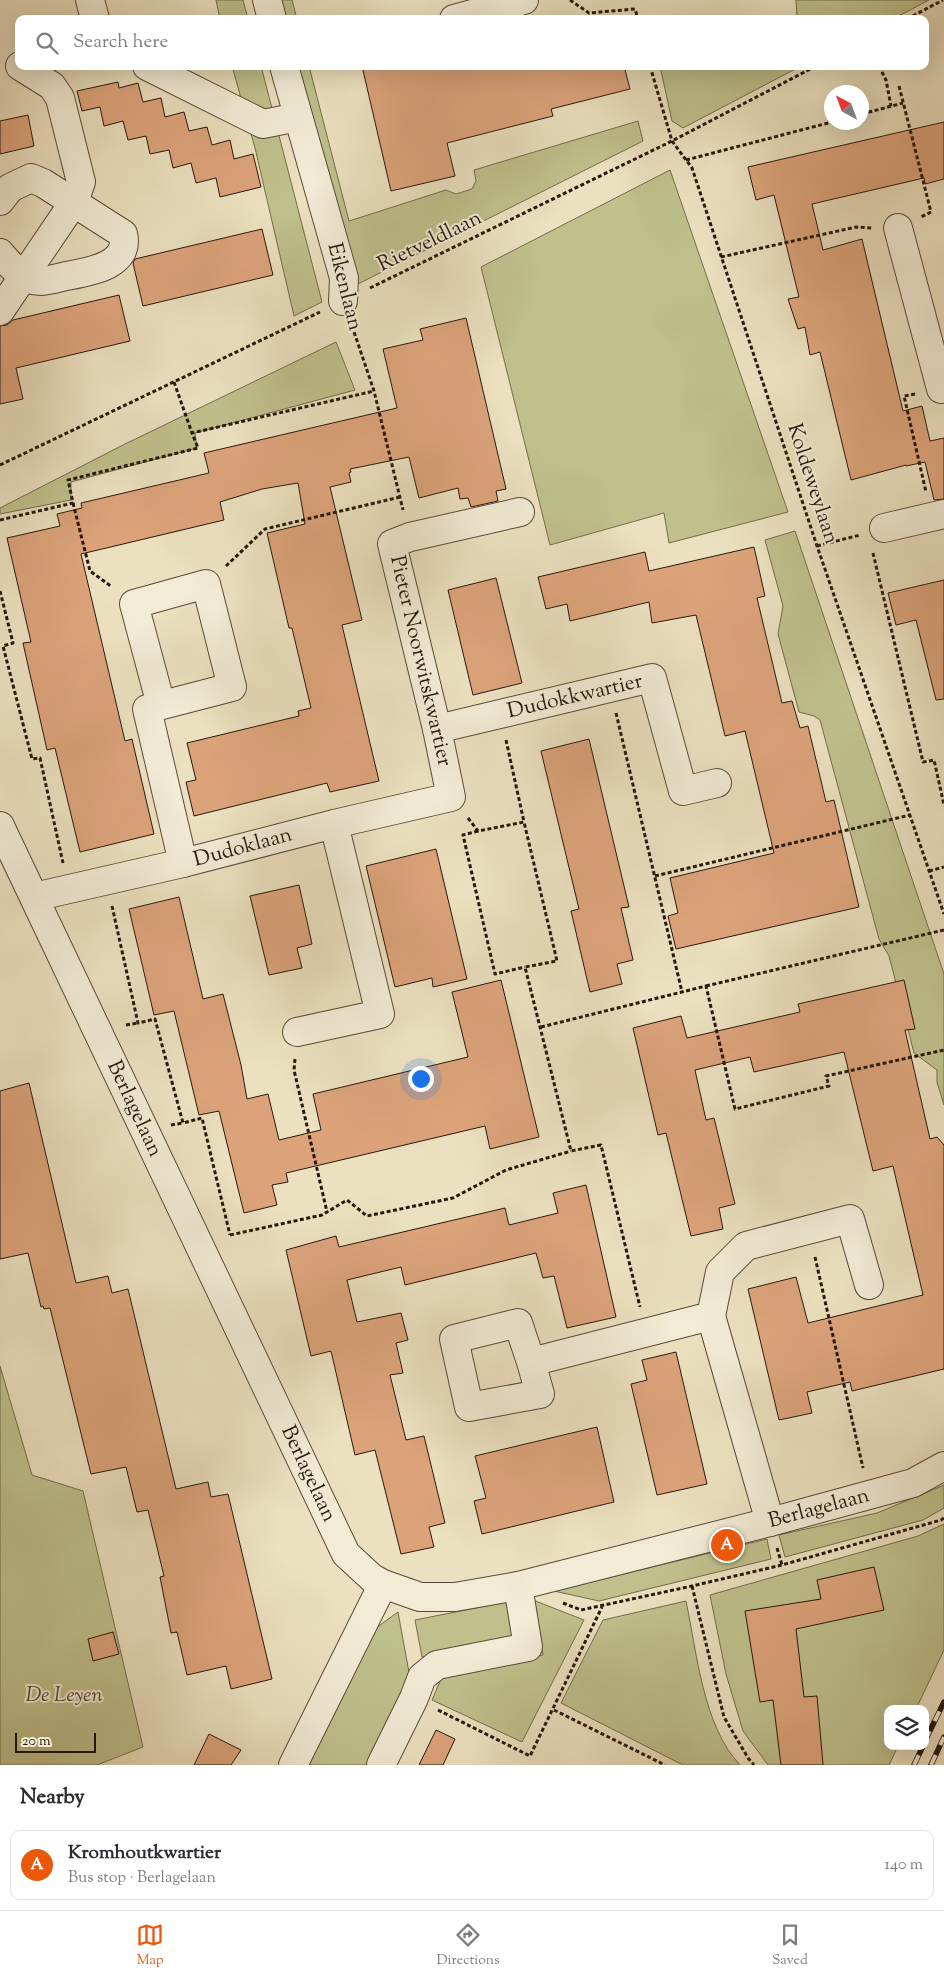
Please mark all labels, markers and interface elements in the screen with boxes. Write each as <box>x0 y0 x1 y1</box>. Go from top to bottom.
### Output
search box <box>15 15 929 70</box>
icon: search <box>33 29 61 57</box>
text: Search here <box>73 29 168 56</box>
north arrow <box>824 85 869 130</box>
street label: Rietveldlaan <box>373 204 487 280</box>
street label: Eikenlaan <box>319 240 369 334</box>
street label: Koldeweylaan <box>778 420 846 548</box>
street label: Pieter Noorwitskwartier <box>381 553 459 769</box>
street label: Dudokkwartier <box>504 667 646 727</box>
street label: Dudoklaan <box>190 820 296 876</box>
street label: Berlagelaan <box>99 1056 169 1162</box>
your location <box>408 1066 434 1092</box>
street label: Berlagelaan <box>273 1421 343 1527</box>
street label: Berlagelaan <box>765 1481 873 1537</box>
pin: A <box>711 1526 743 1564</box>
park label: De Leyen <box>26 1681 102 1711</box>
map controls <box>884 1705 929 1750</box>
button: layers <box>884 1705 929 1750</box>
scale bar <box>15 1730 96 1753</box>
text: 20 m <box>22 1732 51 1752</box>
text: Nearby <box>20 1783 85 1813</box>
text: Kromhoutkwartier <box>68 1840 221 1867</box>
text: A <box>31 1854 44 1877</box>
text: 140 m <box>885 1854 923 1877</box>
text: Bus stop · Berlagelaan <box>68 1867 216 1890</box>
tab: Map <box>136 1921 164 1971</box>
tab: Directions <box>436 1921 500 1971</box>
tab: Saved <box>772 1921 808 1971</box>

